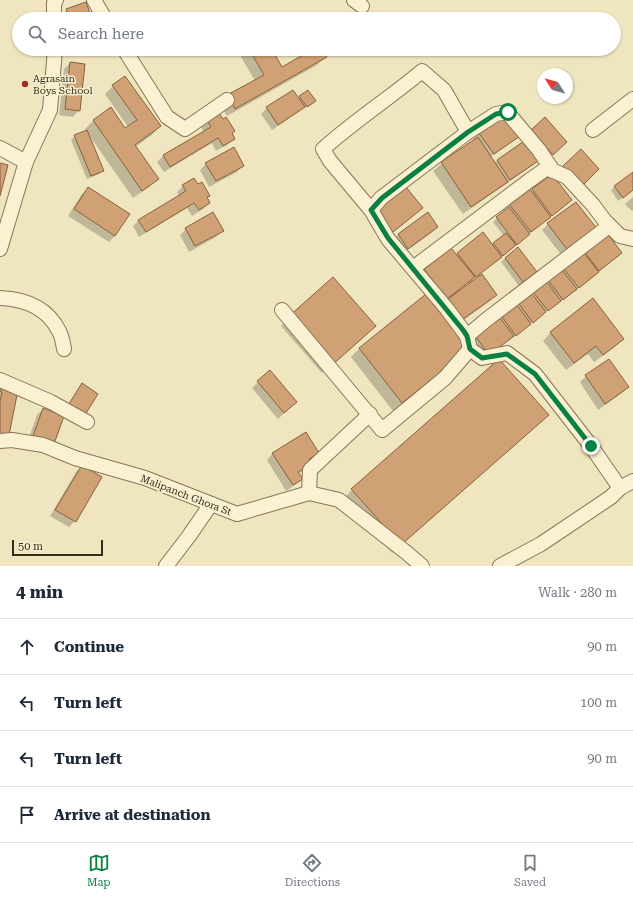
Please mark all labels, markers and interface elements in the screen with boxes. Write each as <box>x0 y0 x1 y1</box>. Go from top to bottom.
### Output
search box <box>12 12 621 56</box>
icon: search <box>26 23 48 45</box>
text: Search here <box>58 25 144 43</box>
north arrow <box>537 68 573 104</box>
place label: Agrasain Boys School <box>33 73 93 96</box>
marker: Agrasain Boys School <box>20 79 30 89</box>
route start <box>499 103 517 121</box>
route end <box>582 437 600 455</box>
street label: Malipanch Ghora St <box>139 473 233 517</box>
scale bar <box>12 538 103 557</box>
text: 50 m <box>18 540 43 553</box>
text: 4 min <box>16 582 63 602</box>
text: Walk · 280 m <box>538 585 617 600</box>
icon: ahead <box>16 636 38 658</box>
text: Continue <box>54 638 124 656</box>
text: 90 m <box>587 639 617 654</box>
icon: left <box>16 692 38 714</box>
text: Turn left <box>54 694 122 712</box>
text: 100 m <box>580 695 617 710</box>
icon: left <box>16 748 38 770</box>
text: Turn left <box>54 750 122 768</box>
text: 90 m <box>587 751 617 766</box>
icon: arrive <box>16 804 38 826</box>
text: Arrive at destination <box>54 806 210 824</box>
tab: Map <box>87 852 111 889</box>
tab: Directions <box>285 852 340 889</box>
tab: Saved <box>514 852 546 889</box>

